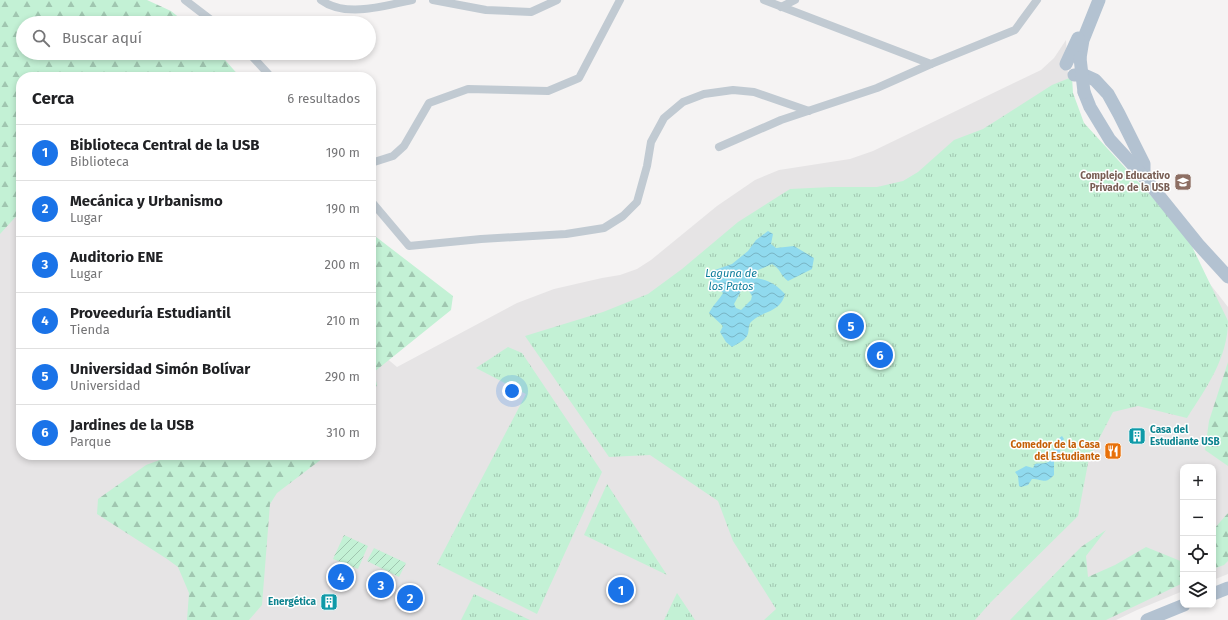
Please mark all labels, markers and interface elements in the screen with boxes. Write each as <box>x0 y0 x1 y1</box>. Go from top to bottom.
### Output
search box <box>16 16 376 60</box>
icon: search <box>30 27 52 49</box>
text: Buscar aquí <box>62 29 142 47</box>
text: Cerca <box>32 88 74 109</box>
text: 6 resultados <box>287 91 360 106</box>
text: Biblioteca Central de la USB <box>70 136 260 154</box>
text: 1 <box>42 145 48 160</box>
text: 190 m <box>326 145 360 160</box>
text: Biblioteca <box>70 154 129 169</box>
place label: Complejo Educativo Privado de la USB <box>1080 170 1170 194</box>
school or university icon: Complejo Educativo Privado de la USB <box>1173 172 1193 192</box>
text: Mecánica y Urbanismo <box>70 192 223 210</box>
text: 2 <box>42 201 48 216</box>
text: 190 m <box>326 201 360 216</box>
text: Lugar <box>70 210 102 225</box>
text: Auditorio ENE <box>70 248 163 266</box>
text: 3 <box>42 257 48 272</box>
text: 200 m <box>324 257 360 272</box>
text: Lugar <box>70 266 102 281</box>
water label: Laguna de los Patos <box>705 267 757 293</box>
text: Proveeduría Estudiantil <box>70 304 231 322</box>
pin: 5 <box>838 311 864 341</box>
text: 4 <box>41 313 49 328</box>
text: 210 m <box>326 313 360 328</box>
text: Tienda <box>70 322 110 337</box>
pin: 6 <box>867 340 893 370</box>
text: Universidad Simón Bolívar <box>70 360 250 378</box>
text: 5 <box>42 369 48 384</box>
text: 290 m <box>325 369 360 384</box>
text: Universidad <box>70 378 141 393</box>
your location <box>502 381 522 401</box>
text: Jardines de la USB <box>70 416 194 434</box>
place label: Casa del Estudiante USB <box>1150 424 1220 448</box>
text: 6 <box>41 425 49 440</box>
text: 310 m <box>326 425 360 440</box>
building icon: Casa del Estudiante USB <box>1127 426 1147 446</box>
text: Parque <box>70 434 111 449</box>
place label: Comedor de la Casa del Estudiante <box>1011 439 1101 463</box>
restaurant icon: Comedor de la Casa del Estudiante <box>1103 441 1123 461</box>
map controls <box>1180 464 1216 608</box>
button: + <box>1180 464 1216 500</box>
button: − <box>1180 500 1216 536</box>
button: locate <box>1180 536 1216 572</box>
pin: 4 <box>328 562 354 592</box>
pin: 3 <box>368 570 394 600</box>
button: layers <box>1180 572 1216 608</box>
pin: 1 <box>608 575 634 605</box>
pin: 2 <box>397 583 423 613</box>
building icon: Energética <box>319 592 339 612</box>
place label: Energética <box>268 595 317 608</box>

